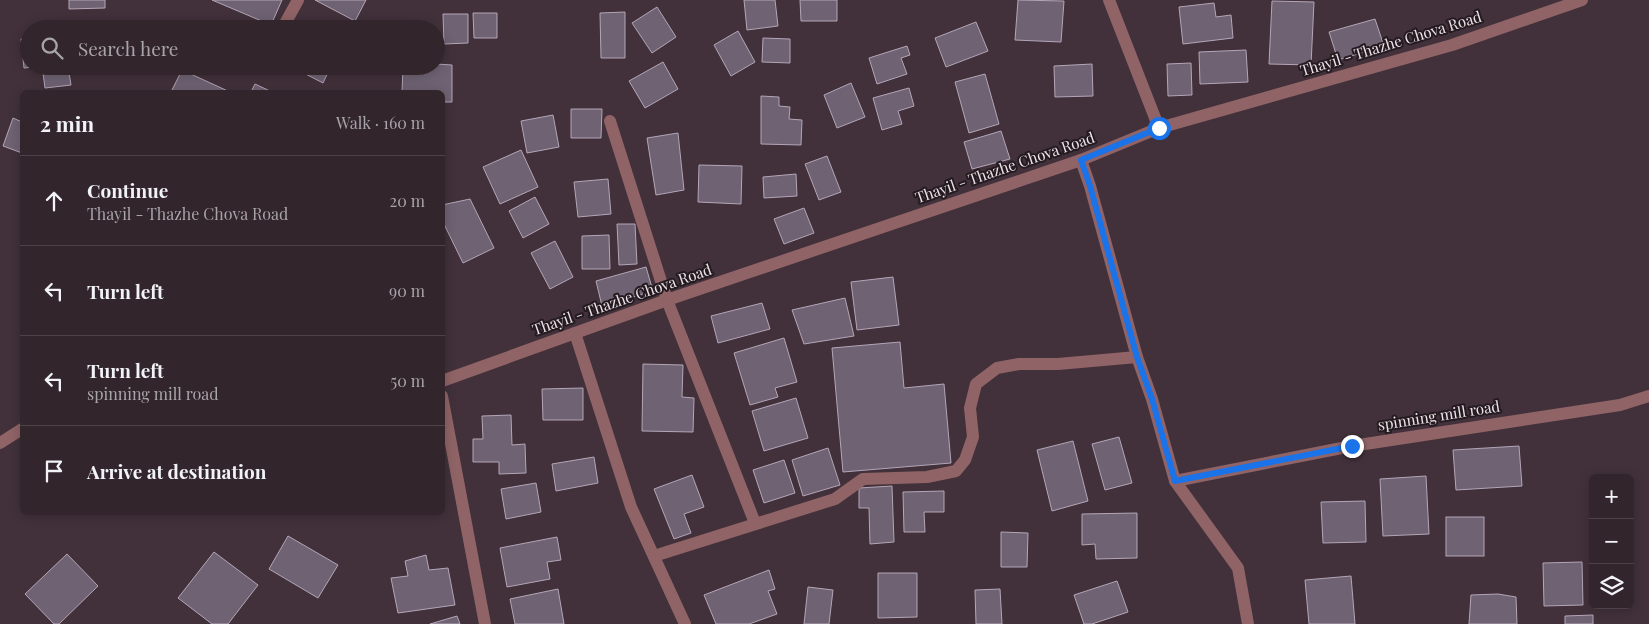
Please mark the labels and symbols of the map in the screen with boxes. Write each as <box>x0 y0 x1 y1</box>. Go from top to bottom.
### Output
street label: Thayil - Thazhe Chova Road <box>1298 6 1484 80</box>
route start <box>1148 117 1171 140</box>
street label: Thayil - Thazhe Chova Road <box>912 127 1097 207</box>
street label: Thayil - Thazhe Chova Road <box>529 259 714 339</box>
street label: spinning mill road <box>1376 395 1502 435</box>
route end <box>1341 435 1364 458</box>

